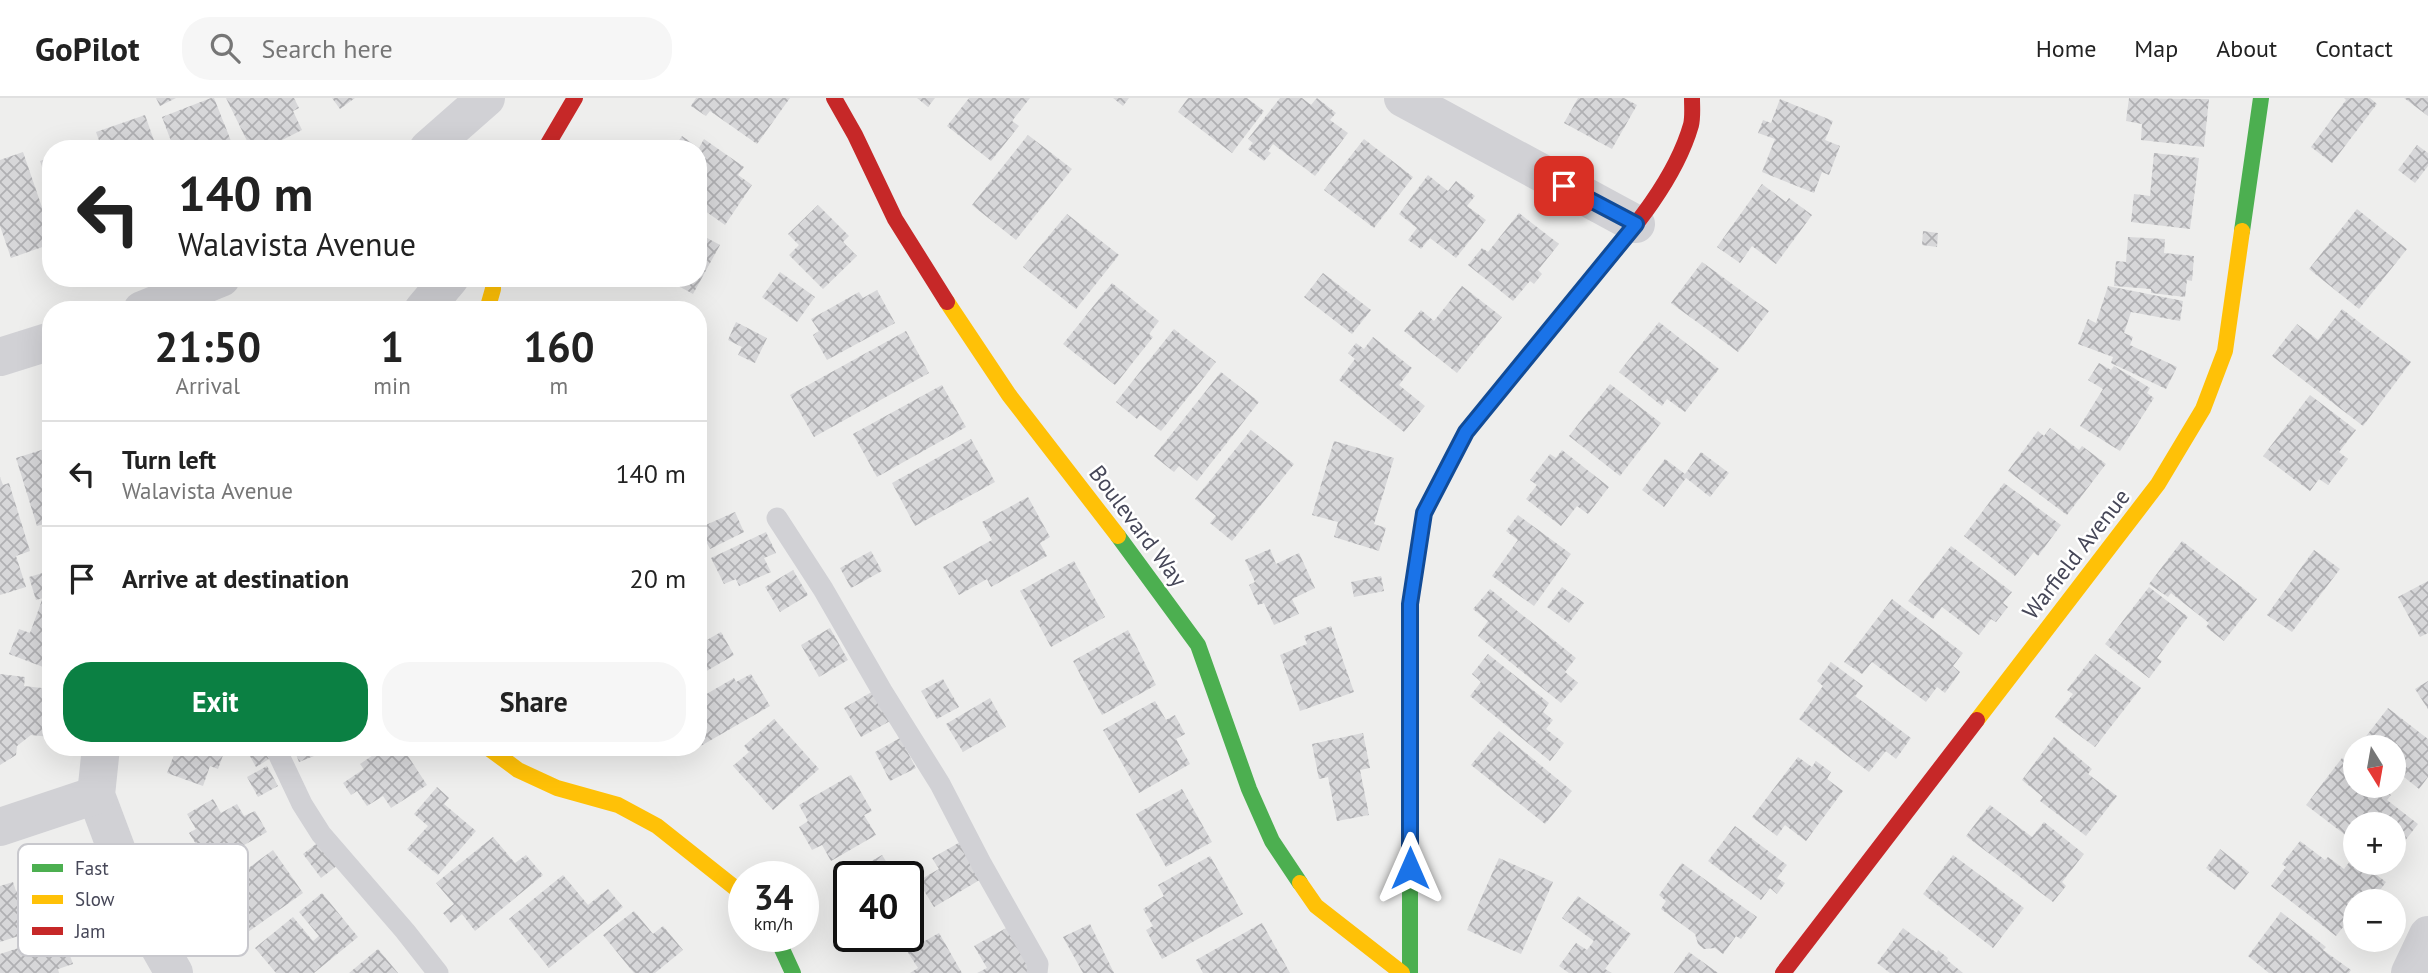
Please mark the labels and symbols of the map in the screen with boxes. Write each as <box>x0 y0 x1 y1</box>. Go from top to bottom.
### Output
pin <box>1534 156 1594 216</box>
street label: Boulevard Way <box>1083 459 1194 592</box>
street label: Warfield Avenue <box>2016 483 2136 625</box>
north arrow <box>2343 735 2406 798</box>
position arrow <box>1373 831 1447 905</box>
legend <box>18 844 248 956</box>
text: Fast <box>75 856 109 880</box>
speed limit sign: 40 <box>833 861 924 952</box>
text: Slow <box>75 887 115 911</box>
text: Jam <box>74 919 105 943</box>

